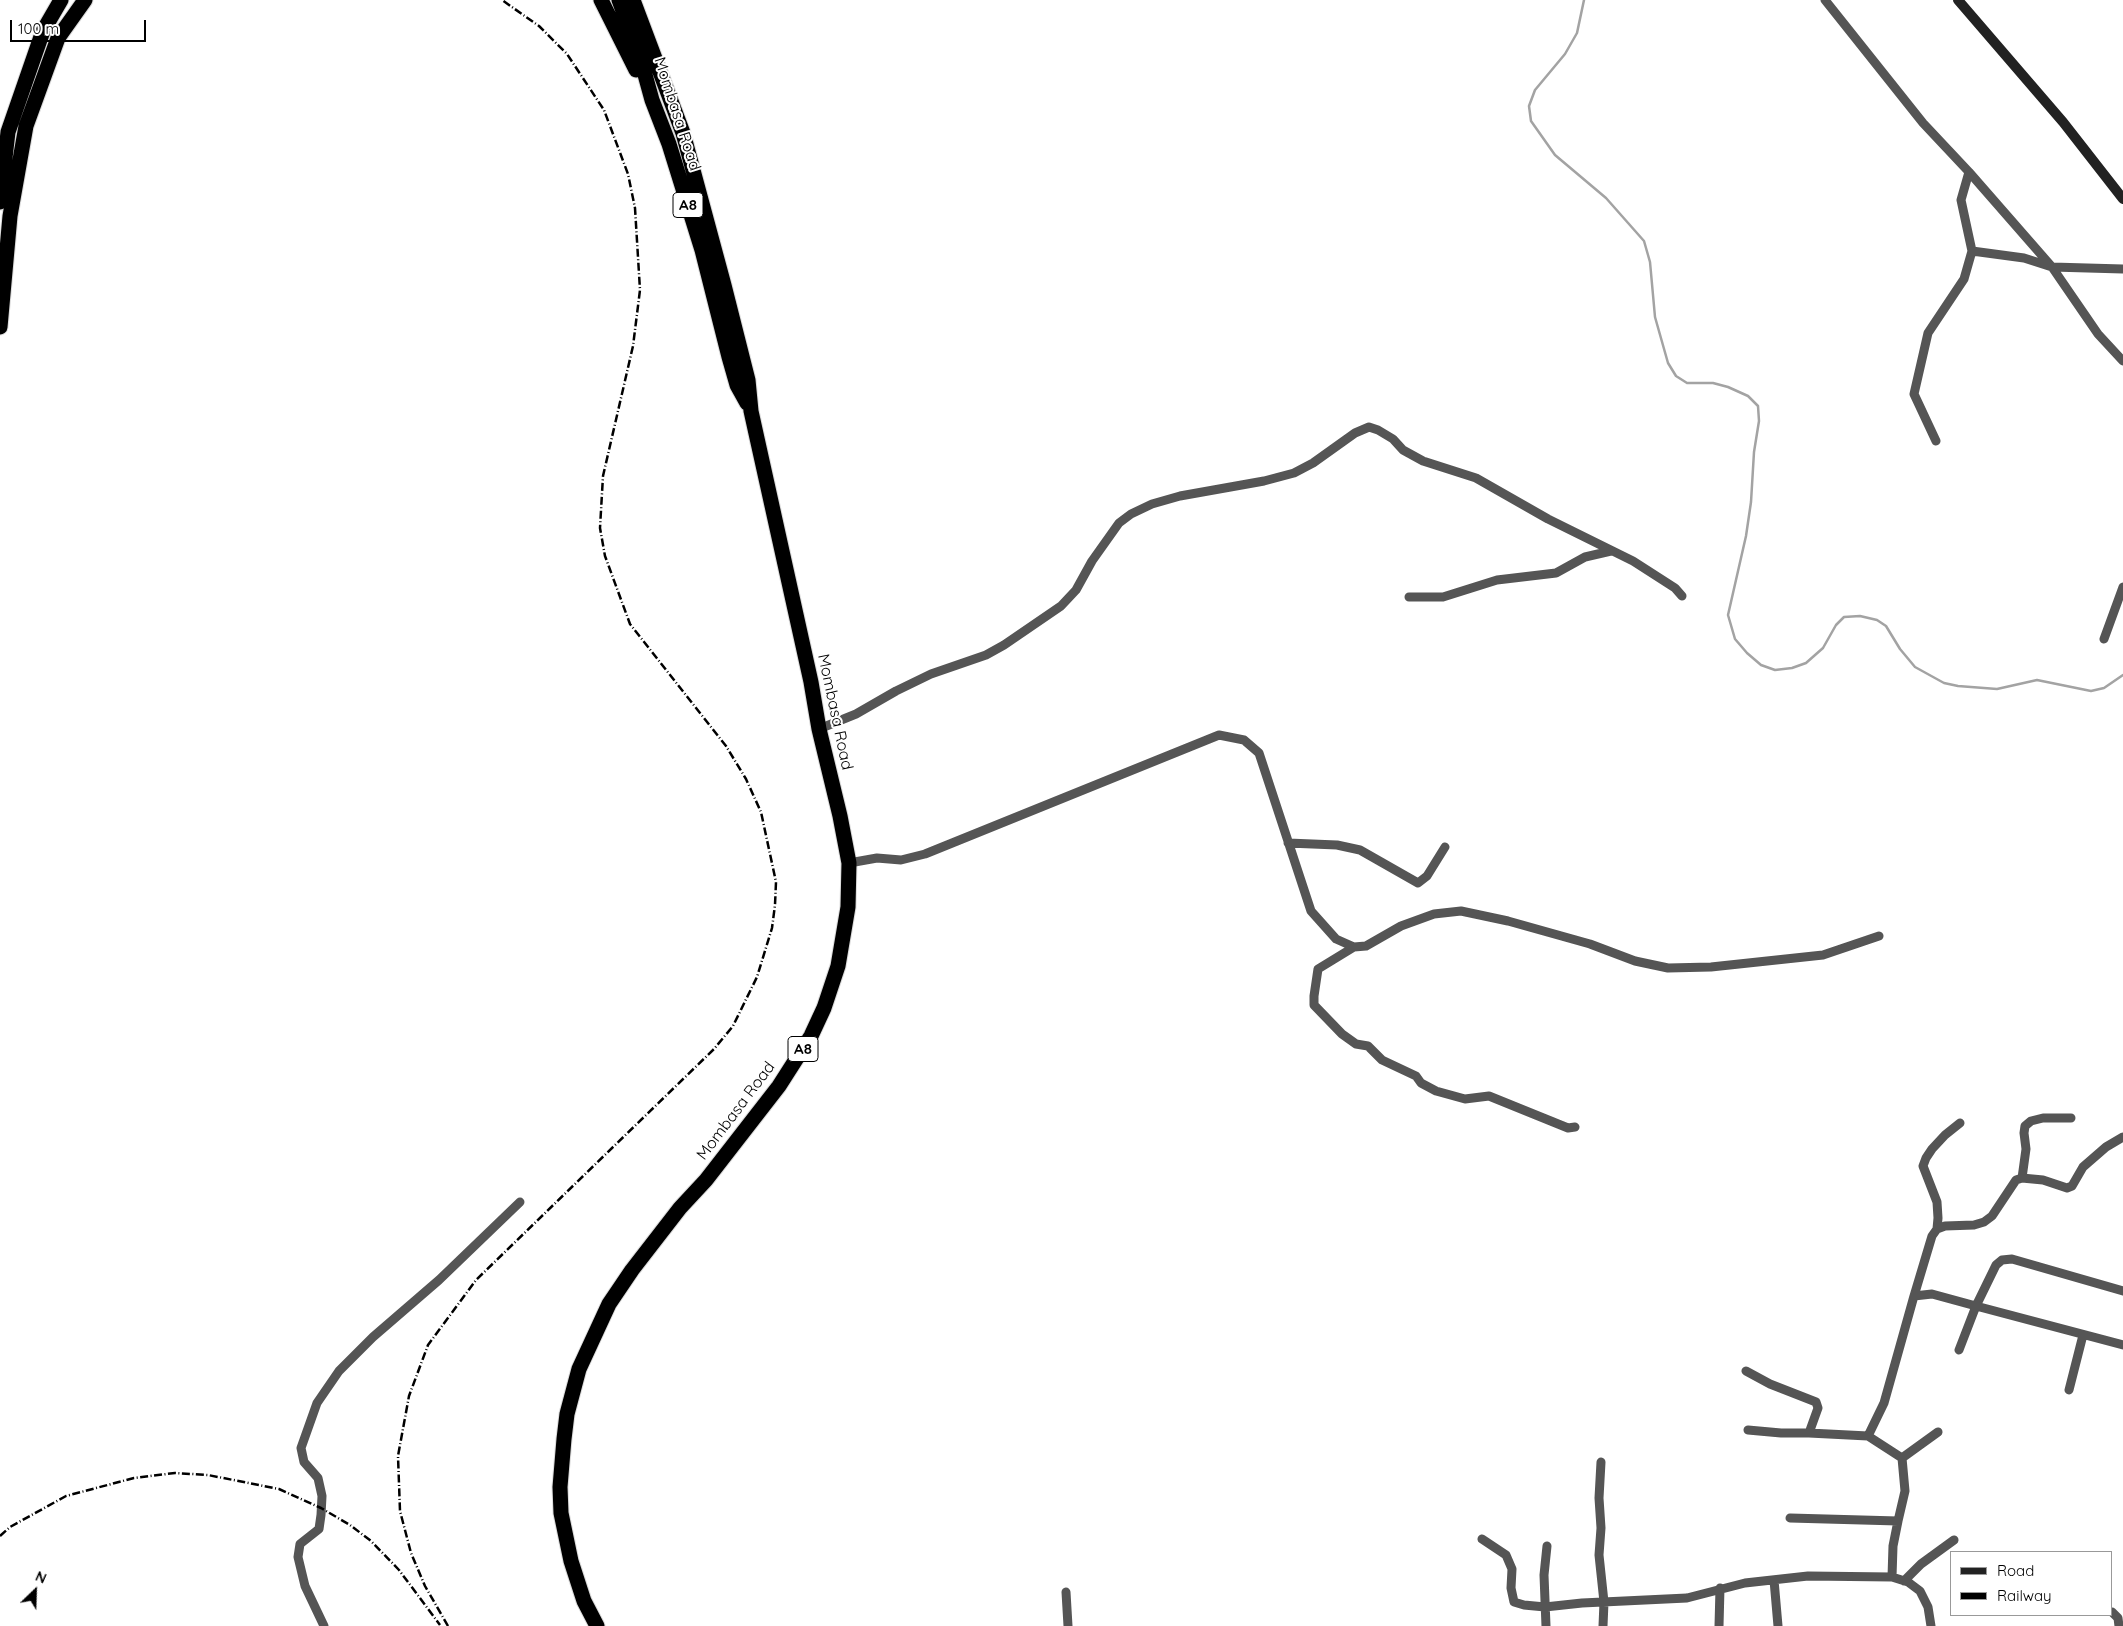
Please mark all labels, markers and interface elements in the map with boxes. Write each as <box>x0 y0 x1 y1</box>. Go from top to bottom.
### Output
scale bar <box>12 10 149 42</box>
text: 100 m <box>18 19 59 38</box>
street label: Mombasa Road <box>650 55 704 173</box>
road number: A8 <box>673 192 703 218</box>
street label: Mombasa Road <box>813 652 857 772</box>
road number: A8 <box>788 1036 818 1062</box>
street label: Mombasa Road <box>693 1058 779 1164</box>
legend <box>1950 1551 2113 1616</box>
text: Road <box>1997 1561 2034 1580</box>
north arrow <box>10 1566 60 1616</box>
text: N <box>33 1567 49 1588</box>
text: Railway <box>1997 1586 2052 1605</box>

